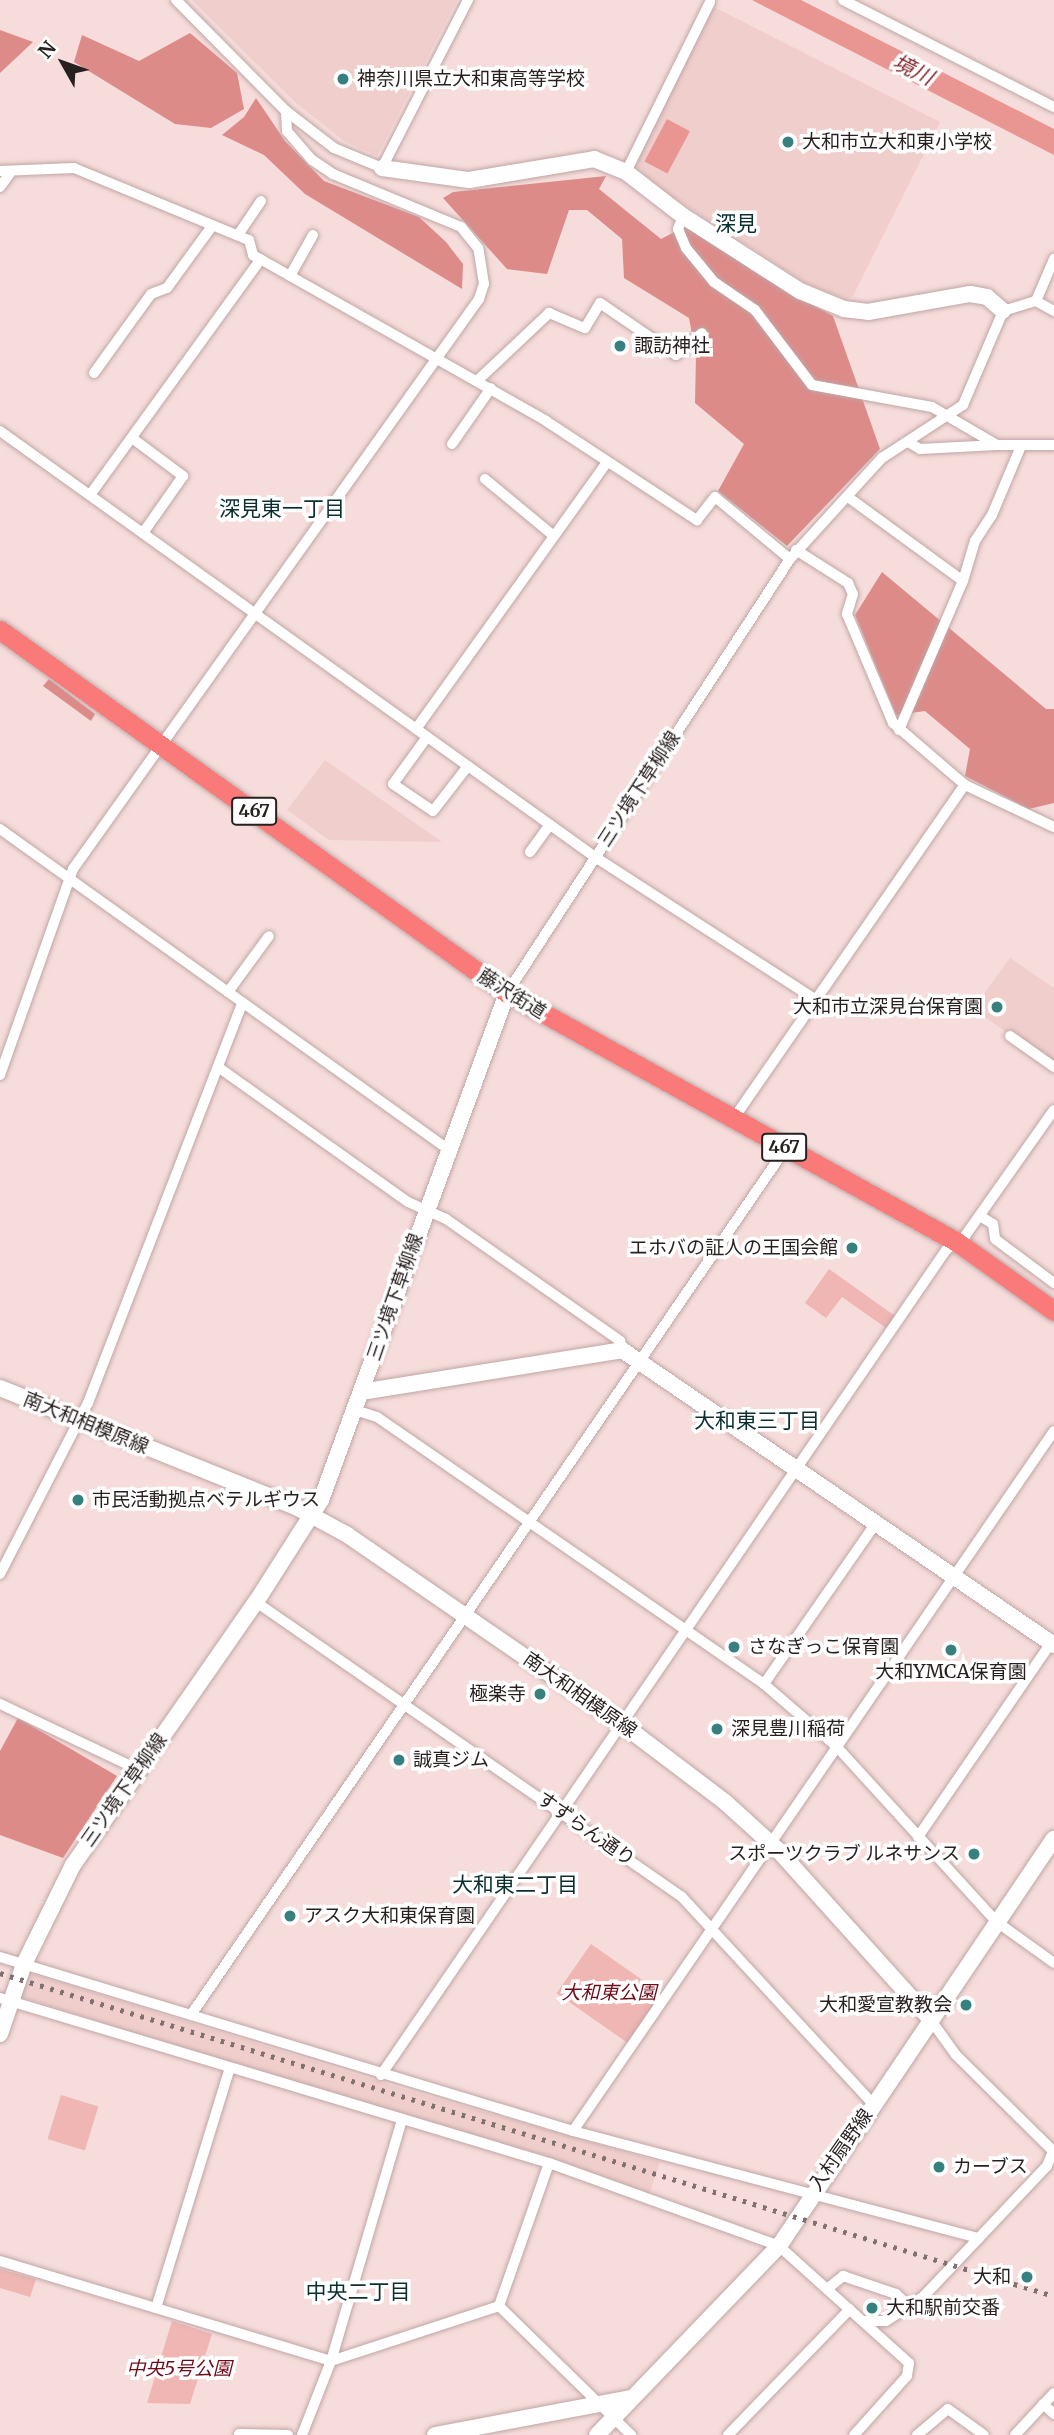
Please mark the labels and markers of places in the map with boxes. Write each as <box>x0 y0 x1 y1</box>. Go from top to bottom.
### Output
place label: 神奈川県立大和東高等学校 <box>357 68 585 90</box>
marker: 神奈川県立大和東高等学校 <box>335 71 351 87</box>
place label: 大和市立大和東小学校 <box>802 131 992 153</box>
marker: 大和市立大和東小学校 <box>780 134 796 150</box>
place label: 諏訪神社 <box>634 335 710 357</box>
marker: 諏訪神社 <box>612 338 628 354</box>
place label: 大和市立深見台保育園 <box>793 996 983 1018</box>
marker: 大和市立深見台保育園 <box>989 999 1005 1015</box>
place label: エホバの証人の王国会館 <box>629 1237 838 1259</box>
marker: エホバの証人の王国会館 <box>844 1240 860 1256</box>
place label: 市民活動拠点ベテルギウス <box>92 1489 320 1511</box>
marker: 市民活動拠点ベテルギウス <box>70 1492 86 1508</box>
place label: さなぎっこ保育園 <box>748 1636 900 1658</box>
marker: さなぎっこ保育園 <box>726 1639 742 1655</box>
marker: 大和YMCA保育園 <box>943 1642 959 1658</box>
place label: 大和YMCA保育園 <box>875 1661 1027 1683</box>
place label: 極楽寺 <box>469 1683 526 1705</box>
marker: 極楽寺 <box>532 1686 548 1702</box>
place label: 深見豊川稲荷 <box>731 1718 845 1740</box>
marker: 深見豊川稲荷 <box>709 1721 725 1737</box>
place label: 誠真ジム <box>413 1749 489 1771</box>
marker: 誠真ジム <box>391 1752 407 1768</box>
place label: スポーツクラブ ルネサンス <box>727 1843 960 1865</box>
marker: スポーツクラブ ルネサンス <box>966 1846 982 1862</box>
place label: アスク大和東保育園 <box>304 1905 475 1927</box>
marker: アスク大和東保育園 <box>282 1908 298 1924</box>
place label: 大和愛宣教教会 <box>819 1994 952 2016</box>
marker: 大和愛宣教教会 <box>958 1997 974 2013</box>
place label: カーブス <box>953 2156 1029 2178</box>
marker: カーブス <box>931 2159 947 2175</box>
place label: 大和 <box>973 2266 1011 2288</box>
marker: 大和 <box>1017 2267 1037 2287</box>
place label: 大和駅前交番 <box>886 2297 1000 2319</box>
marker: 大和駅前交番 <box>864 2300 880 2316</box>

